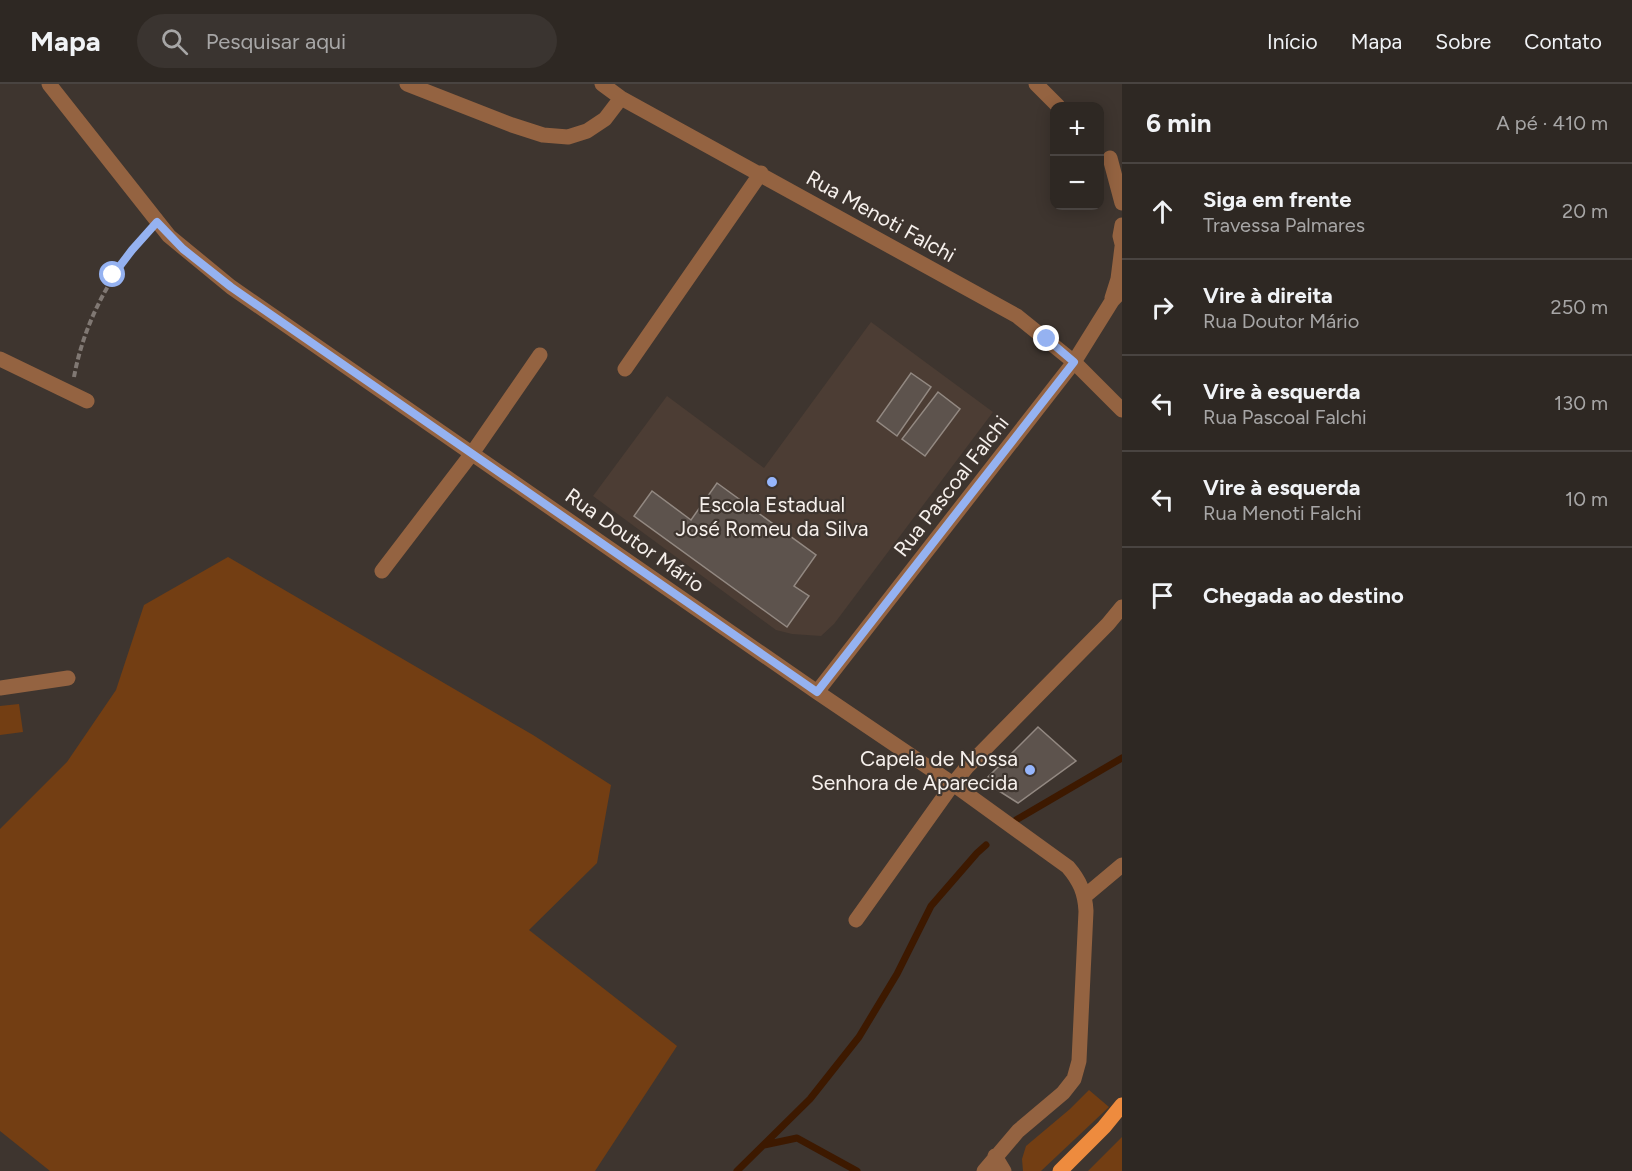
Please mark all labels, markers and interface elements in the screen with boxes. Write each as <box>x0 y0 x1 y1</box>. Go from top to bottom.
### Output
search box <box>137 14 557 68</box>
text: Mapa <box>30 24 101 58</box>
icon: search <box>158 25 191 58</box>
text: Pesquisar aqui <box>206 28 346 55</box>
text: Início <box>1267 29 1318 54</box>
text: Mapa <box>1351 29 1402 54</box>
text: Sobre <box>1435 29 1491 54</box>
text: Contato <box>1524 29 1602 54</box>
map controls <box>1050 102 1104 210</box>
button: + <box>1050 102 1104 156</box>
text: 6 min <box>1146 107 1212 139</box>
text: A pé · 410 m <box>1496 111 1608 135</box>
button: − <box>1050 156 1104 210</box>
street label: Rua Menoti Falchi <box>802 165 960 267</box>
text: Siga em frente <box>1203 186 1351 213</box>
icon: ahead <box>1146 195 1179 228</box>
text: 20 m <box>1562 199 1608 223</box>
text: Travessa Palmares <box>1203 213 1365 237</box>
route start <box>99 261 125 287</box>
text: Vire à direita <box>1203 282 1333 309</box>
icon: right <box>1146 291 1179 324</box>
text: 250 m <box>1551 295 1608 319</box>
text: Rua Doutor Mário <box>1203 309 1359 333</box>
route end <box>1033 325 1059 351</box>
text: Vire à esquerda <box>1203 378 1361 405</box>
icon: left <box>1146 387 1179 420</box>
text: 130 m <box>1554 391 1608 415</box>
text: Rua Pascoal Falchi <box>1203 405 1367 429</box>
street label: Rua Pascoal Falchi <box>888 411 1014 561</box>
text: Vire à esquerda <box>1203 474 1361 501</box>
marker: Escola Estadual José Romeu da Silva <box>765 475 779 489</box>
street label: Rua Doutor Mário <box>561 483 709 597</box>
icon: left <box>1146 483 1179 516</box>
text: 10 m <box>1565 487 1608 511</box>
place label: Escola Estadual José Romeu da Silva <box>676 492 869 541</box>
text: Rua Menoti Falchi <box>1203 501 1362 525</box>
icon: arrive <box>1146 579 1179 612</box>
text: Chegada ao destino <box>1203 582 1404 609</box>
place label: Capela de Nossa Senhora de Aparecida <box>811 746 1018 795</box>
marker: Capela de Nossa Senhora de Aparecida <box>1023 763 1037 777</box>

